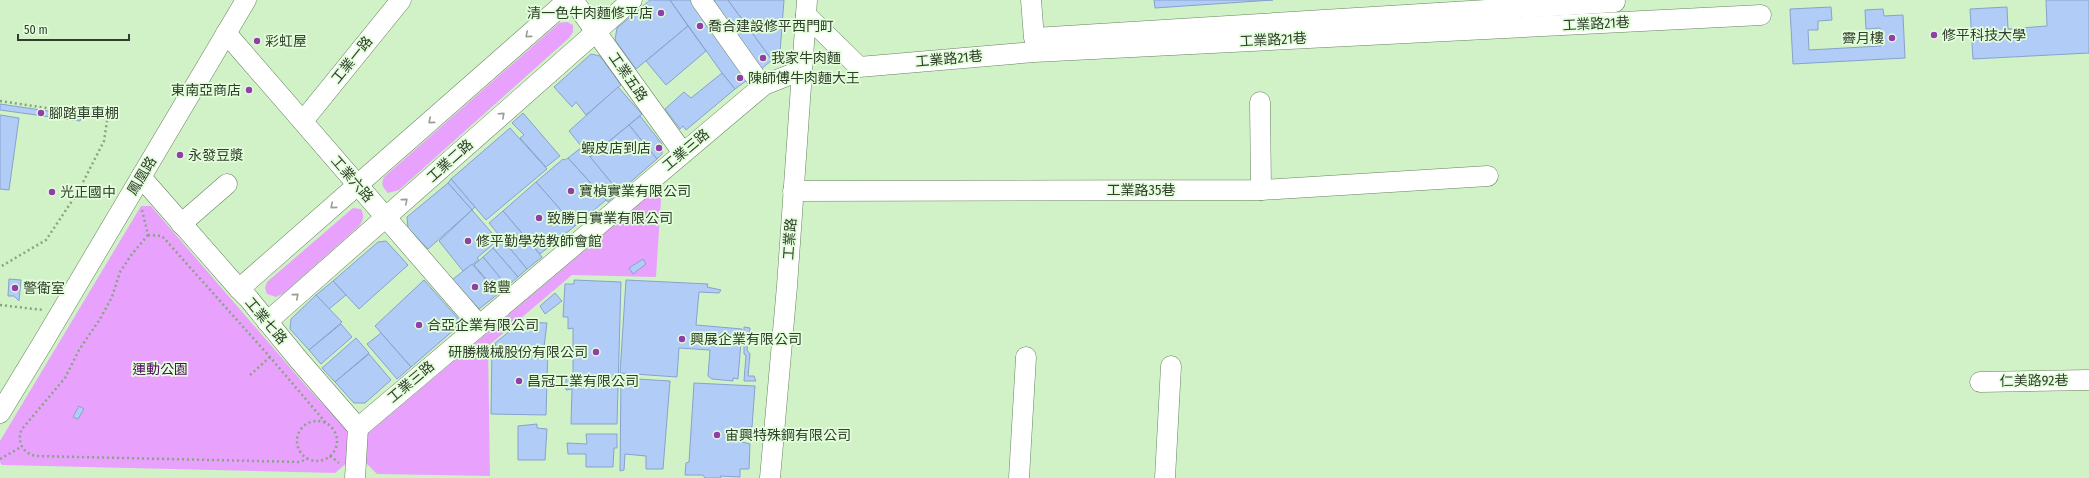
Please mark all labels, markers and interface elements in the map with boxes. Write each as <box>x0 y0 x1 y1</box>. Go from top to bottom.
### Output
place label: 清一色牛肉麵修平店 <box>527 5 653 22</box>
marker: 清一色牛肉麵修平店 <box>656 8 666 18</box>
street label: 工業路21巷 <box>1562 14 1630 34</box>
scale bar <box>18 16 129 42</box>
place label: 喬合建設修平西門町 <box>708 18 834 35</box>
marker: 喬合建設修平西門町 <box>695 21 705 31</box>
text: 50 m <box>24 23 48 37</box>
place label: 修平科技大學 <box>1942 27 2026 44</box>
one-way arrow <box>526 30 533 37</box>
street label: 工業路21巷 <box>1239 30 1307 50</box>
place label: 霽月樓 <box>1842 30 1884 47</box>
marker: 修平科技大學 <box>1929 30 1939 40</box>
place label: 彩虹屋 <box>265 33 307 50</box>
street label: 工業一路 <box>328 33 376 87</box>
marker: 霽月樓 <box>1887 33 1897 43</box>
marker: 彩虹屋 <box>252 36 262 46</box>
street label: 工業路21巷 <box>915 48 983 70</box>
street label: 工業五路 <box>605 49 651 105</box>
place label: 我家牛肉麵 <box>771 50 841 67</box>
marker: 我家牛肉麵 <box>758 53 768 63</box>
place label: 陳師傅牛肉麵大王 <box>748 70 860 87</box>
marker: 陳師傅牛肉麵大王 <box>735 73 745 83</box>
place label: 東南亞商店 <box>171 82 241 99</box>
marker: 東南亞商店 <box>244 85 254 95</box>
place label: 腳踏車車棚 <box>49 105 119 122</box>
marker: 腳踏車車棚 <box>36 108 46 118</box>
one-way arrow <box>497 112 505 119</box>
one-way arrow <box>428 116 435 123</box>
street label: 工業三路 <box>659 125 713 175</box>
street label: 工業二路 <box>424 136 476 186</box>
place label: 蝦皮店到店 <box>581 140 651 157</box>
marker: 蝦皮店到店 <box>654 143 664 153</box>
place label: 永發豆漿 <box>188 147 244 164</box>
marker: 永發豆漿 <box>175 150 185 160</box>
street label: 工業六路 <box>327 152 377 206</box>
street label: 鳳凰路 <box>124 154 160 198</box>
street label: 工業路35巷 <box>1107 182 1175 199</box>
place label: 寶楨實業有限公司 <box>579 183 691 200</box>
place label: 光正國中 <box>60 184 116 201</box>
marker: 寶楨實業有限公司 <box>566 186 576 196</box>
marker: 光正國中 <box>47 187 57 197</box>
one-way arrow <box>400 198 407 205</box>
one-way arrow <box>330 202 338 209</box>
place label: 致勝日實業有限公司 <box>547 210 673 227</box>
marker: 致勝日實業有限公司 <box>534 213 544 223</box>
street label: 工業路 <box>780 217 800 261</box>
place label: 修平勤學苑教師會館 <box>476 233 602 250</box>
marker: 修平勤學苑教師會館 <box>463 236 473 246</box>
place label: 銘豐 <box>483 279 511 296</box>
place label: 警衛室 <box>23 280 65 297</box>
marker: 銘豐 <box>470 282 480 292</box>
marker: 警衛室 <box>10 283 20 293</box>
one-way arrow <box>292 293 299 300</box>
street label: 工業七路 <box>241 294 291 348</box>
place label: 合亞企業有限公司 <box>427 317 539 334</box>
marker: 合亞企業有限公司 <box>414 320 424 330</box>
place label: 興展企業有限公司 <box>690 331 802 348</box>
marker: 興展企業有限公司 <box>677 334 687 344</box>
place label: 研勝機械股份有限公司 <box>448 344 588 361</box>
marker: 研勝機械股份有限公司 <box>591 347 601 357</box>
street label: 工業三路 <box>384 357 438 407</box>
park label: 運動公園 <box>132 361 188 378</box>
street label: 仁美路92巷 <box>1999 372 2069 390</box>
place label: 昌冠工業有限公司 <box>527 373 639 390</box>
marker: 昌冠工業有限公司 <box>514 376 524 386</box>
place label: 宙興特殊鋼有限公司 <box>725 427 851 444</box>
marker: 宙興特殊鋼有限公司 <box>712 430 722 440</box>

